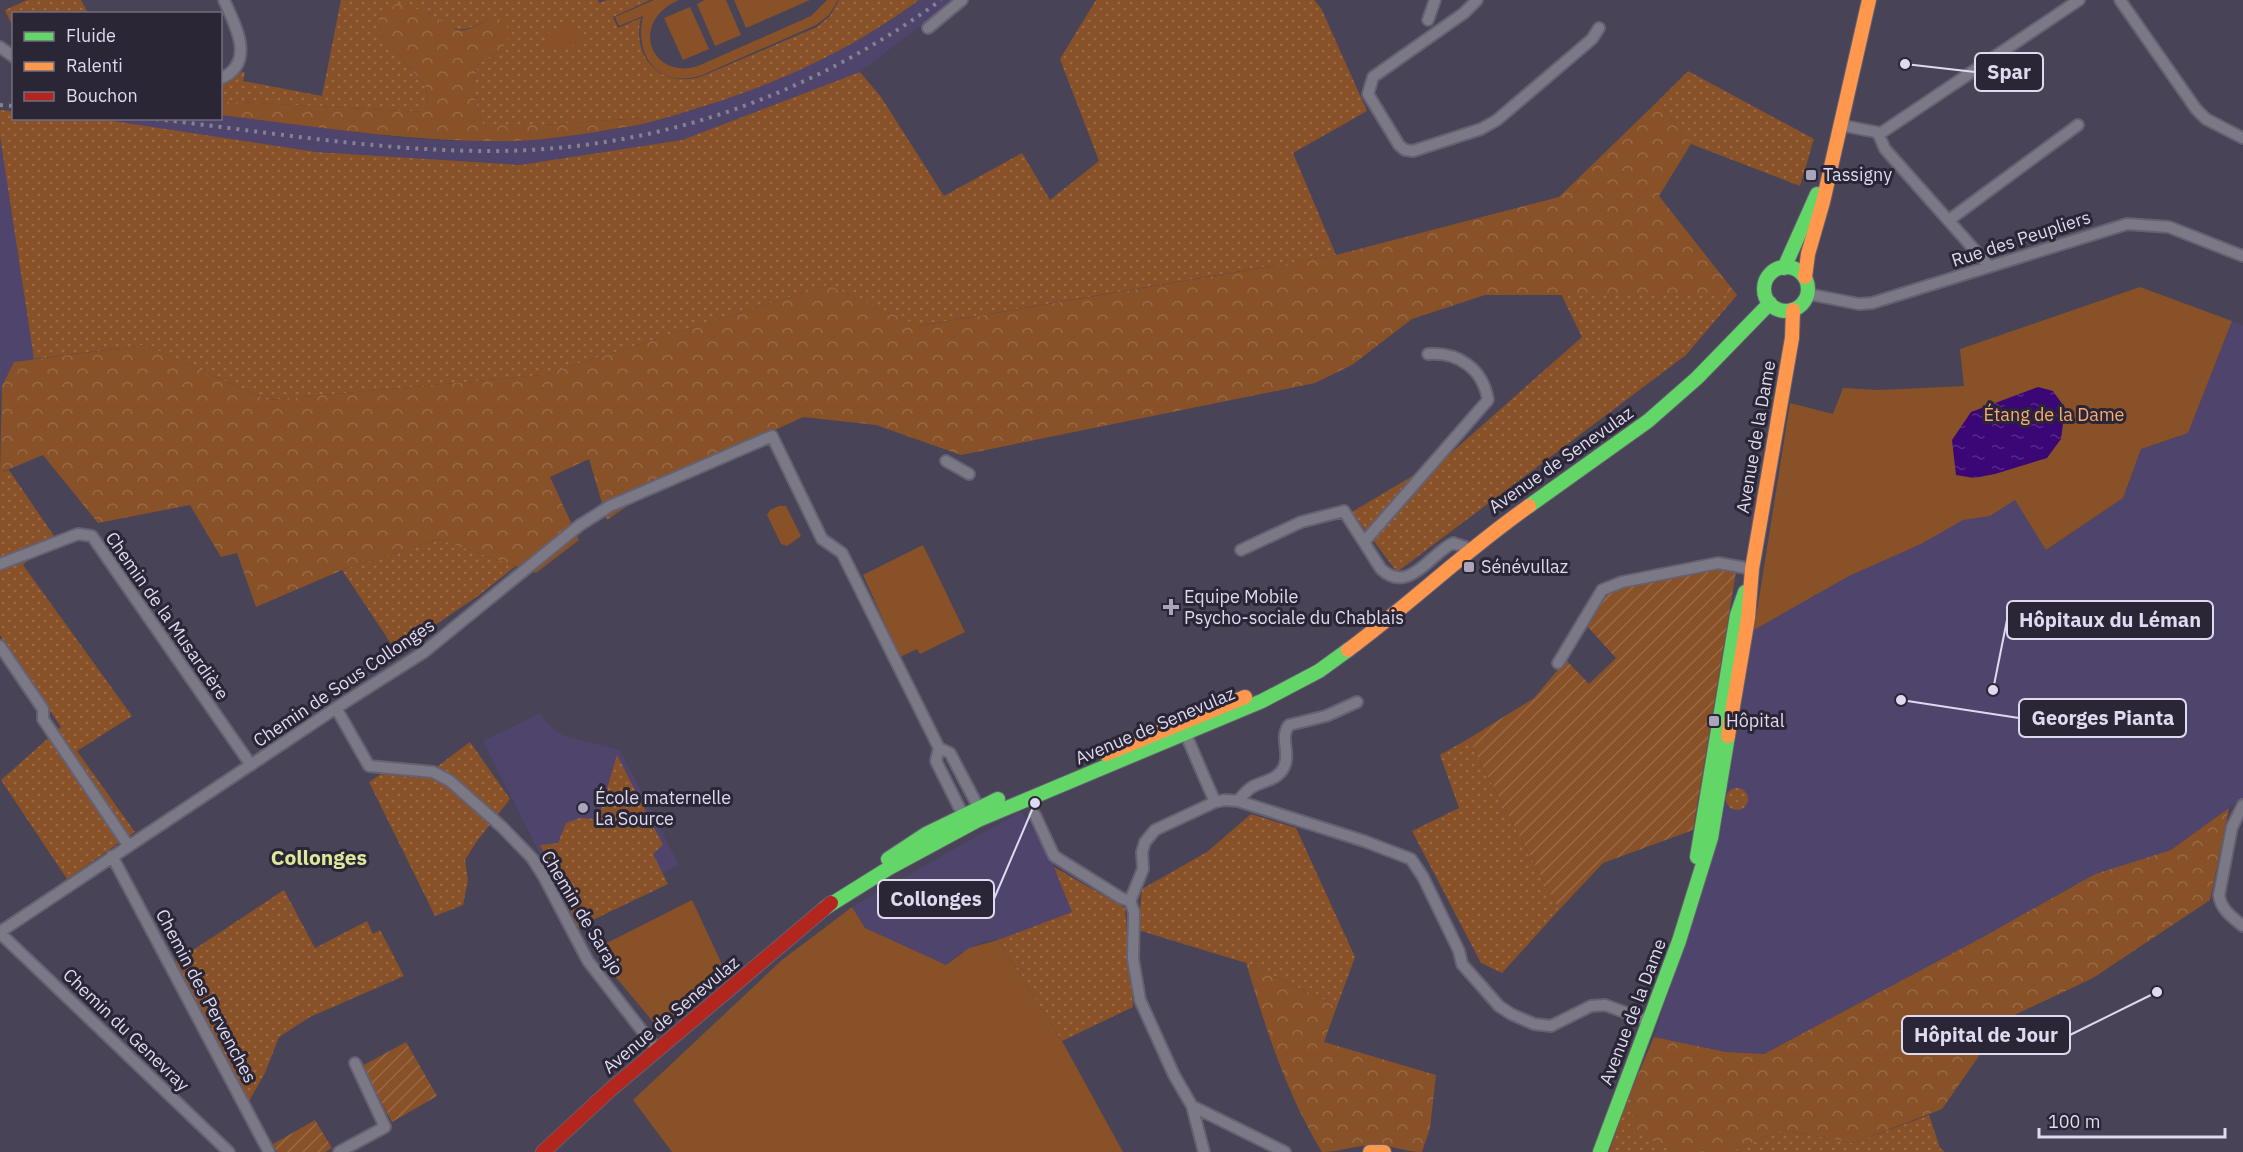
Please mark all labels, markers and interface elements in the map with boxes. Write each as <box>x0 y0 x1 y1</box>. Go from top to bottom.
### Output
legend <box>12 12 222 120</box>
text: Fluide <box>66 24 116 47</box>
callout: Spar <box>1975 53 2043 91</box>
text: Ralenti <box>66 54 123 77</box>
text: Spar <box>1987 58 2031 85</box>
text: Bouchon <box>66 84 138 107</box>
place label: Tassigny <box>1823 163 1892 186</box>
marker: Tassigny <box>1804 168 1818 182</box>
street label: Rue des Peupliers <box>1948 205 2093 272</box>
street label: Avenue de la Dame <box>1731 359 1780 515</box>
street label: Avenue de Senevulaz <box>1484 401 1637 518</box>
park label: Étang de la Dame <box>1983 403 2125 426</box>
street label: Chemin de la Musardière <box>101 527 234 704</box>
place label: Sénévullaz <box>1481 555 1568 578</box>
marker: Sénévullaz <box>1462 560 1476 574</box>
place label: Equipe Mobile Psycho-sociale du Chablais <box>1184 585 1404 629</box>
marker: Equipe Mobile Psycho-sociale du Chablais <box>1162 598 1180 616</box>
callout: Hôpitaux du Léman <box>2007 601 2213 639</box>
text: Hôpitaux du Léman <box>2019 606 2201 633</box>
street label: Chemin de Sous Collonges <box>249 613 439 752</box>
street label: Avenue de Senevulaz <box>1072 682 1238 770</box>
callout: Georges Pianta <box>2019 699 2186 737</box>
text: Georges Pianta <box>2032 704 2174 731</box>
place label: Hôpital <box>1726 709 1785 732</box>
marker: Hôpital <box>1707 714 1721 728</box>
place label: École maternelle La Source <box>595 786 731 830</box>
marker: École maternelle La Source <box>576 801 590 815</box>
district label: Collonges <box>271 843 367 871</box>
street label: Chemin de Sarajo <box>536 846 629 979</box>
callout: Collonges <box>878 880 994 918</box>
text: Collonges <box>890 885 982 912</box>
street label: Chemin des Pervenches <box>151 905 262 1086</box>
street label: Avenue de la Dame <box>1594 935 1671 1088</box>
street label: Avenue de Senevulaz <box>598 951 744 1078</box>
street label: Chemin du Genevray <box>58 963 194 1096</box>
callout: Hôpital de Jour <box>1902 1016 2070 1054</box>
text: Hôpital de Jour <box>1914 1021 2058 1048</box>
scale bar <box>2039 1101 2225 1139</box>
text: 100 m <box>2048 1110 2100 1133</box>

